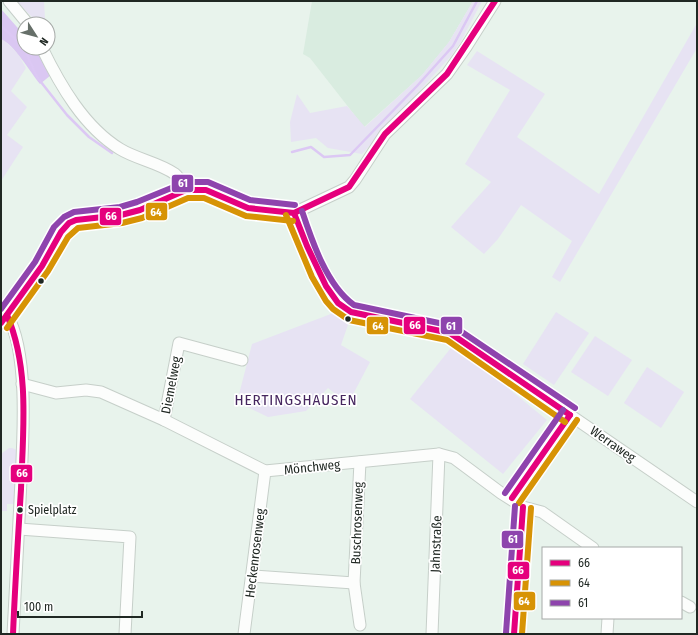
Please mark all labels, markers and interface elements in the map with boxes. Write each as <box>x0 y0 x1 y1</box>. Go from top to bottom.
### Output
north arrow <box>16 16 56 56</box>
text: N <box>36 35 51 48</box>
line badge: 61 <box>171 174 194 193</box>
text: 61 <box>178 177 188 190</box>
line badge: 64 <box>145 202 168 221</box>
text: 64 <box>150 206 162 219</box>
line badge: 66 <box>99 207 122 226</box>
text: 66 <box>105 210 117 223</box>
unlabelled marker <box>36 276 46 286</box>
unlabelled marker <box>343 314 353 324</box>
line badge: 64 <box>366 316 389 335</box>
line badge: 66 <box>403 316 426 335</box>
line badge: 61 <box>440 316 463 335</box>
text: 66 <box>409 319 421 332</box>
text: 64 <box>372 320 384 333</box>
text: 61 <box>446 320 456 333</box>
street label: Diemelweg <box>158 354 184 415</box>
district label: HERTINGSHAUSEN <box>234 391 358 409</box>
street label: Werraweg <box>587 423 639 466</box>
street label: Mönchweg <box>283 457 342 477</box>
line badge: 66 <box>10 464 33 483</box>
text: 66 <box>16 467 28 480</box>
street label: Buschrosenweg <box>348 480 366 565</box>
place label: Spielplatz <box>28 503 77 517</box>
marker: Spielplatz <box>15 505 25 515</box>
street label: Heckenrosenweg <box>242 507 268 599</box>
street label: Jahnstraße <box>428 515 444 573</box>
line badge: 61 <box>501 530 524 549</box>
text: 61 <box>508 533 518 546</box>
legend <box>542 547 682 619</box>
text: 66 <box>578 556 590 570</box>
line badge: 66 <box>507 561 530 580</box>
text: 66 <box>512 564 524 577</box>
text: 64 <box>578 576 590 590</box>
line badge: 64 <box>513 591 536 611</box>
scale bar <box>18 593 142 619</box>
text: 64 <box>518 595 530 608</box>
text: 61 <box>578 596 588 610</box>
text: 100 m <box>24 600 53 614</box>

